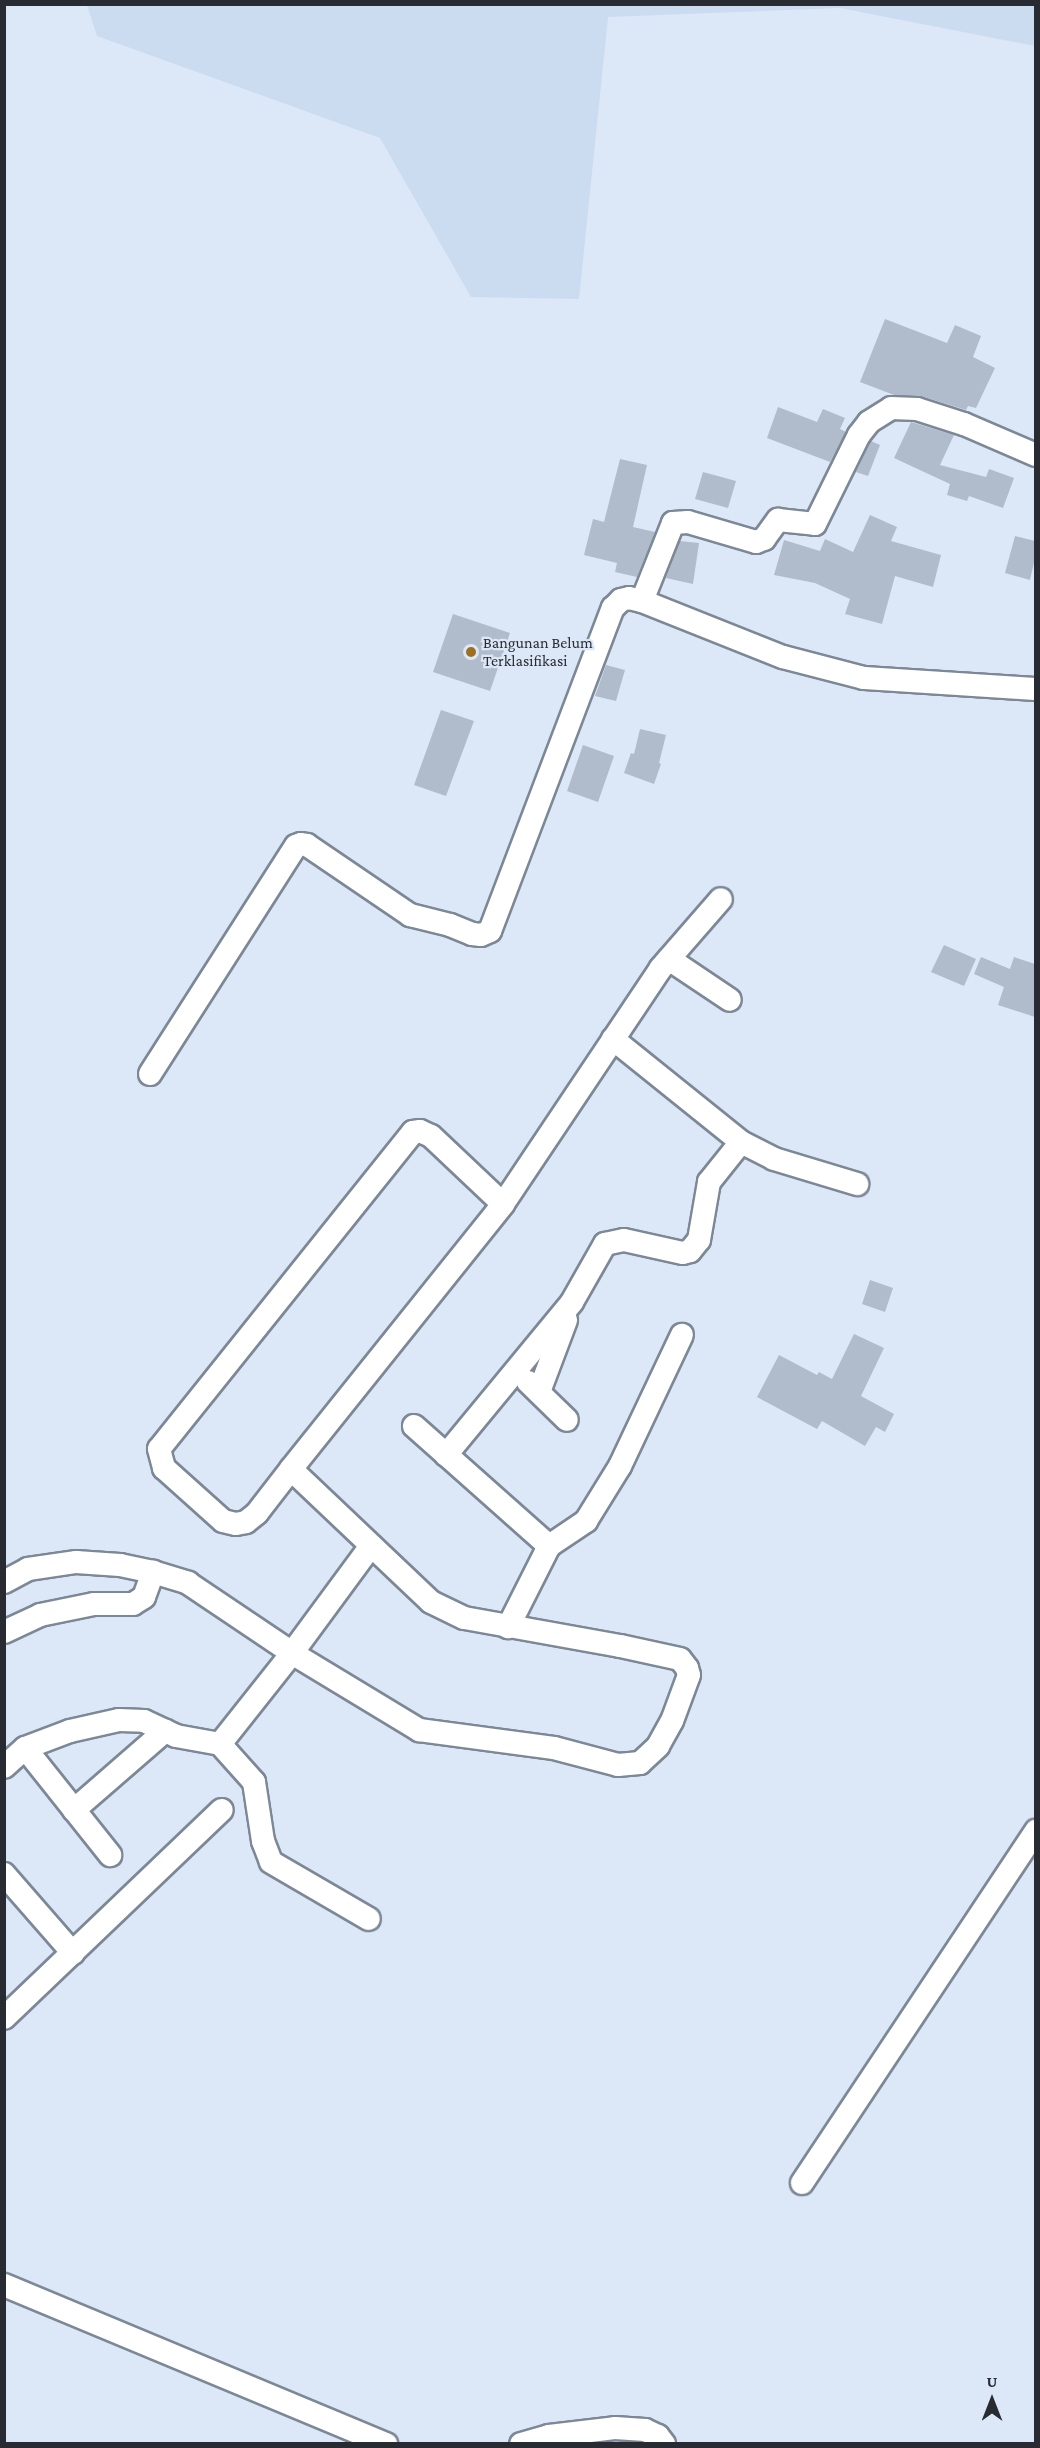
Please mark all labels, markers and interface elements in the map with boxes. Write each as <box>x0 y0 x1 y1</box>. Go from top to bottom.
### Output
place label: Bangunan Belum Terklasifikasi <box>483 633 593 671</box>
marker: Bangunan Belum Terklasifikasi <box>464 645 478 659</box>
north arrow <box>962 2370 1022 2430</box>
text: U <box>987 2373 997 2390</box>

